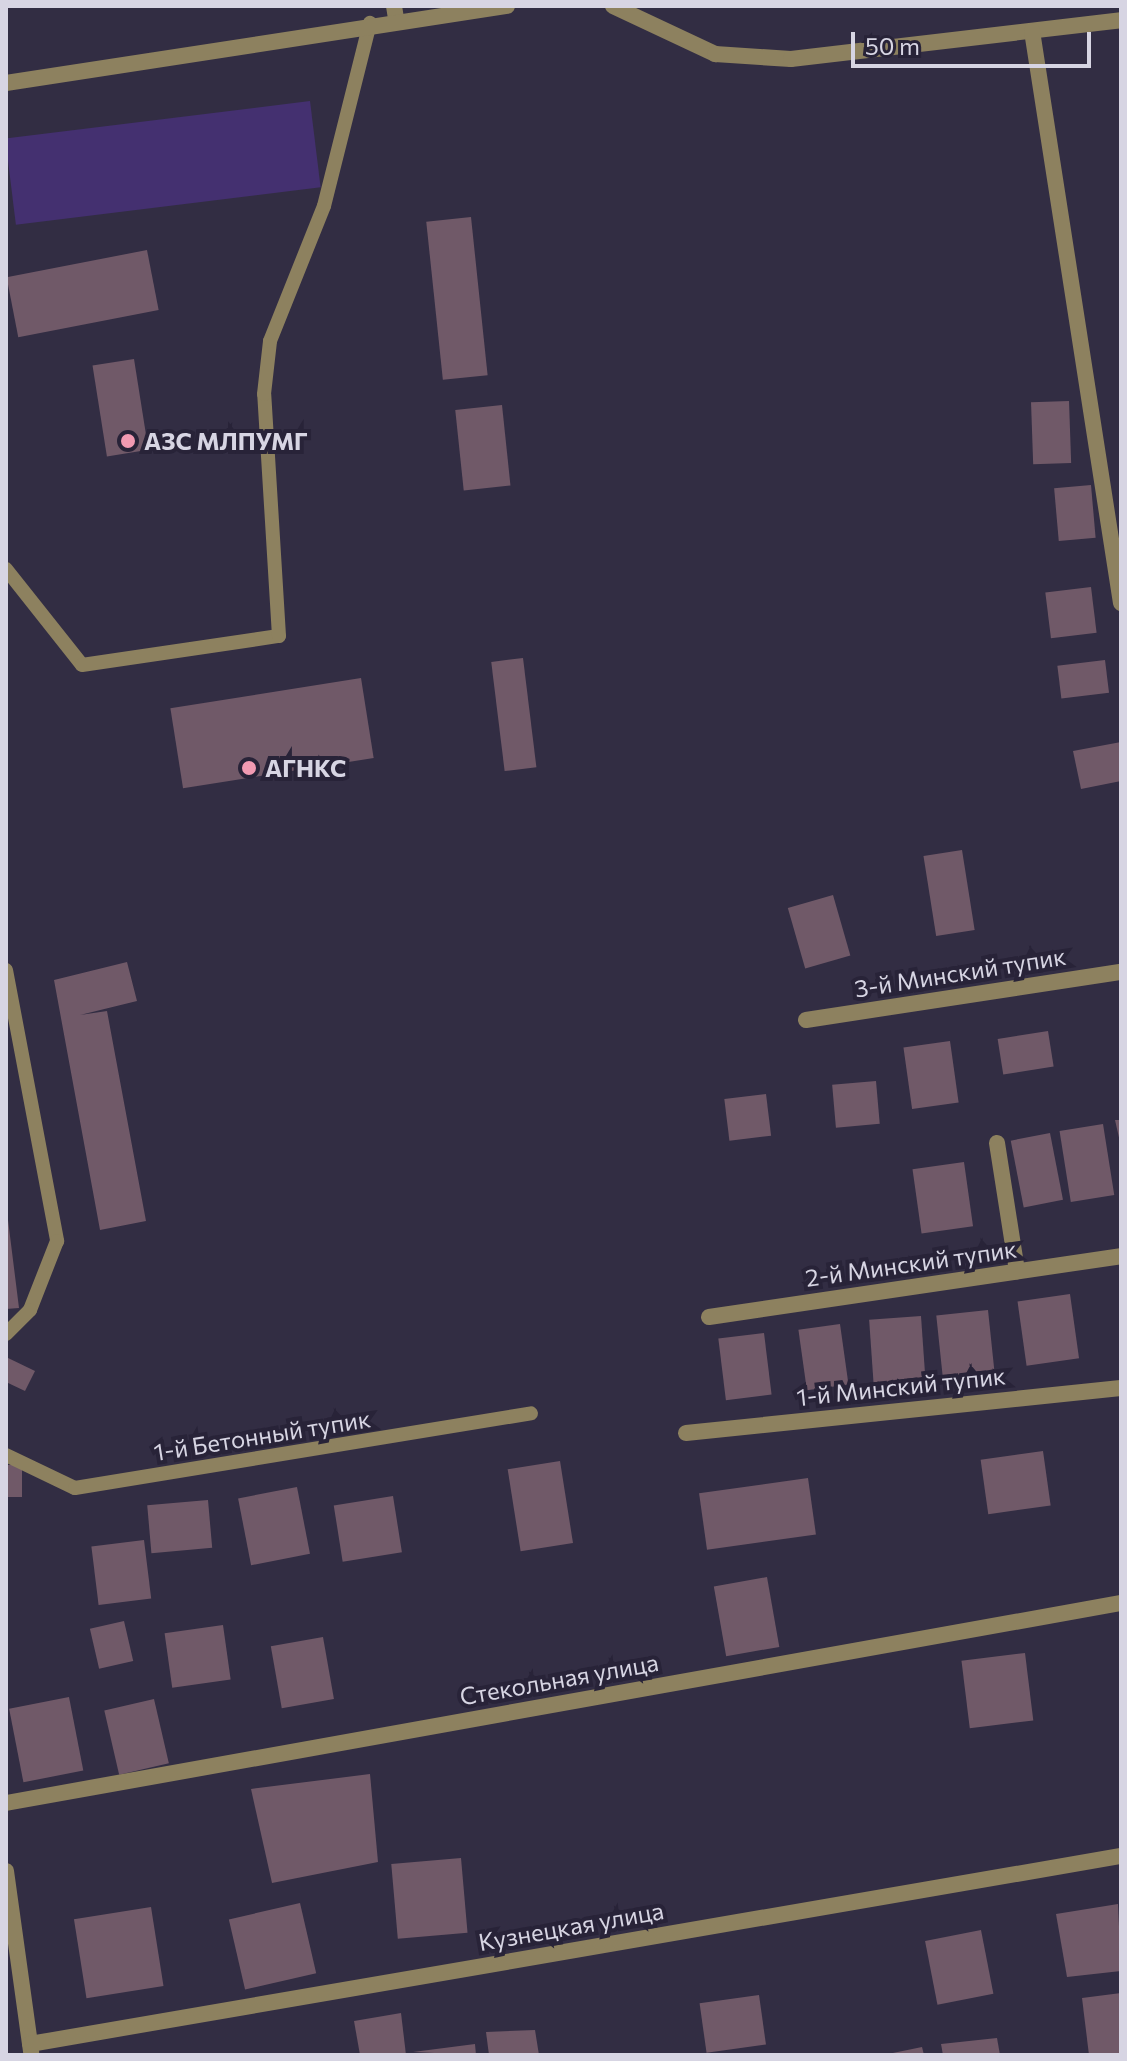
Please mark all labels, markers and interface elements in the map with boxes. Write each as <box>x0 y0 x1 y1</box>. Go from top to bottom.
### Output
scale bar <box>855 16 1095 66</box>
text: 50 m <box>865 31 920 60</box>
place label: АЗС МЛПУМГ <box>144 427 308 455</box>
marker: АЗС МЛПУМГ <box>119 432 137 450</box>
place label: АГНКС <box>265 754 346 782</box>
marker: АГНКС <box>240 759 258 777</box>
street label: 3-й Минский тупик <box>852 941 1068 1003</box>
street label: 2-й Минский тупик <box>804 1234 1018 1292</box>
street label: 1-й Минский тупик <box>795 1361 1007 1411</box>
street label: 1-й Бетонный тупик <box>152 1404 372 1466</box>
street label: Стекольная улица <box>457 1647 661 1711</box>
street label: Кузнецкая улица <box>476 1896 666 1956</box>

